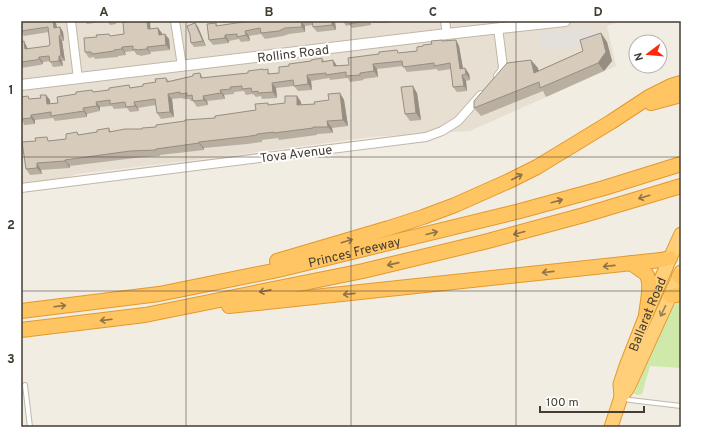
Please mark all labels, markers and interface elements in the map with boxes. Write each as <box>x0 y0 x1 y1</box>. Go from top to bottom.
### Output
text: A <box>99 5 109 21</box>
text: B <box>265 5 274 21</box>
text: C <box>429 5 437 21</box>
text: D <box>593 5 603 21</box>
north arrow <box>628 34 668 74</box>
street label: Rollins Road <box>256 43 330 67</box>
text: N <box>632 51 647 62</box>
text: 1 <box>8 83 14 99</box>
street label: Tova Avenue <box>259 143 333 167</box>
one-way arrow <box>511 173 523 180</box>
one-way arrow <box>638 194 651 201</box>
one-way arrow <box>551 197 564 204</box>
text: 2 <box>7 218 15 234</box>
one-way arrow <box>425 229 438 236</box>
one-way arrow <box>513 230 526 237</box>
street label: Princes Freeway <box>307 234 403 272</box>
one-way arrow <box>340 237 353 244</box>
one-way arrow <box>386 261 399 269</box>
one-way arrow <box>603 262 616 270</box>
one-way arrow <box>542 269 555 276</box>
street label: Ballarat Road <box>626 275 671 354</box>
one-way arrow <box>259 287 272 295</box>
one-way arrow <box>343 290 356 297</box>
one-way arrow <box>53 303 66 310</box>
one-way arrow <box>659 305 666 317</box>
one-way arrow <box>100 316 113 324</box>
text: 3 <box>7 352 15 368</box>
scale bar <box>540 388 644 414</box>
text: 100 m <box>546 395 579 411</box>

